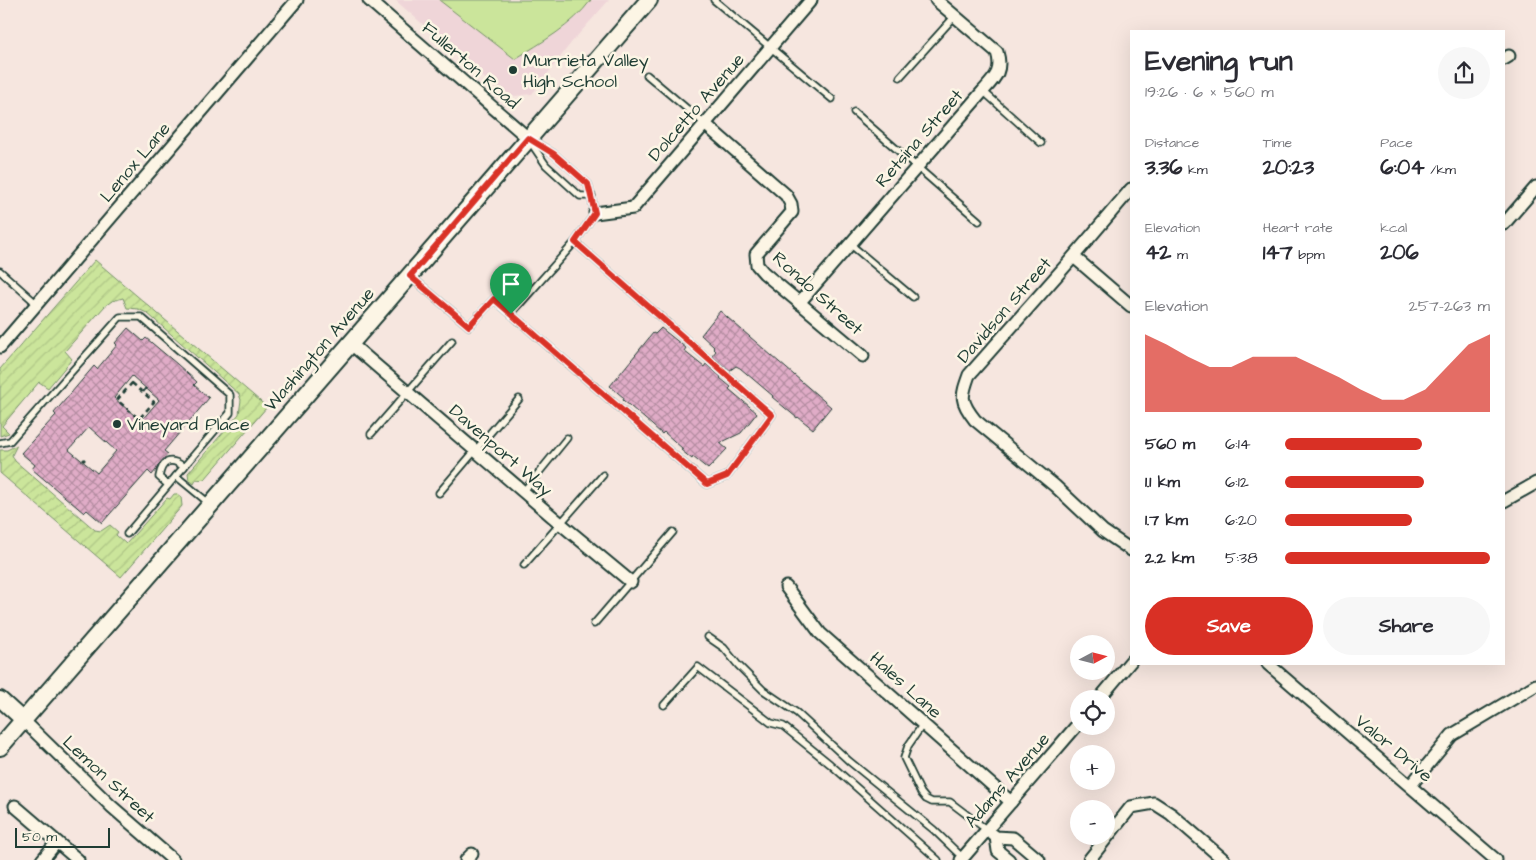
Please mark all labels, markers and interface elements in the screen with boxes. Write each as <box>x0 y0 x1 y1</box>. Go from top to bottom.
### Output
street label: Fullerton Road <box>416 16 525 115</box>
text: Evening run <box>1145 42 1293 81</box>
button: share <box>1438 47 1490 99</box>
place label: Murrieta Valley High School <box>523 48 649 95</box>
street label: Dolcetto Avenue <box>642 48 751 167</box>
marker: Murrieta Valley High School <box>507 64 519 76</box>
text: 19:26 · 6 × 560 m <box>1145 81 1274 103</box>
street label: Retsina Street <box>870 83 969 193</box>
street label: Lenox Lane <box>95 117 176 208</box>
text: Distance <box>1145 133 1199 153</box>
text: Time <box>1263 133 1292 153</box>
text: Pace <box>1380 133 1413 153</box>
text: 3.36 <box>1145 153 1183 182</box>
text: 20:23 <box>1263 153 1314 182</box>
text: 6:04 <box>1380 153 1425 182</box>
text: km <box>1183 160 1208 180</box>
text: /km <box>1425 160 1456 180</box>
text: Elevation <box>1145 218 1200 238</box>
text: Heart rate <box>1263 218 1333 238</box>
text: kcal <box>1380 218 1407 238</box>
text: 42 <box>1145 238 1171 267</box>
text: 147 <box>1263 238 1293 267</box>
text: 206 <box>1380 238 1419 267</box>
text: m <box>1171 245 1188 265</box>
text: bpm <box>1293 245 1325 265</box>
street label: Rondo Street <box>767 246 869 341</box>
street label: Davidson Street <box>951 251 1058 369</box>
pin <box>490 263 532 314</box>
icon: arrive <box>497 270 525 298</box>
street label: Washington Avenue <box>258 282 381 417</box>
text: Elevation <box>1145 295 1208 317</box>
text: 257–263 m <box>1409 295 1490 317</box>
street label: Davenport Way <box>443 398 558 503</box>
place label: Vineyard Place <box>127 412 250 438</box>
marker: Vineyard Place <box>111 418 123 430</box>
text: 560 m <box>1145 433 1195 455</box>
text: 6:14 <box>1225 433 1251 455</box>
text: 1.1 km <box>1145 471 1180 493</box>
text: 6:12 <box>1225 471 1249 493</box>
text: 1.7 km <box>1145 509 1188 531</box>
text: 6:20 <box>1225 509 1257 531</box>
text: 2.2 km <box>1145 547 1194 569</box>
text: 5:38 <box>1225 547 1258 569</box>
button: Save <box>1145 597 1313 655</box>
button: Share <box>1323 597 1490 655</box>
north arrow <box>1070 635 1115 680</box>
map controls <box>1070 635 1115 845</box>
street label: Hales Lane <box>864 646 947 725</box>
button: locate <box>1070 690 1115 735</box>
street label: Valor Drive <box>1350 709 1438 788</box>
street label: Adams Avenue <box>959 727 1056 833</box>
street label: Lemon Street <box>57 730 161 829</box>
button: + <box>1070 745 1115 790</box>
button: − <box>1070 800 1115 845</box>
scale bar <box>15 825 110 848</box>
text: 50 m <box>22 827 57 847</box>

